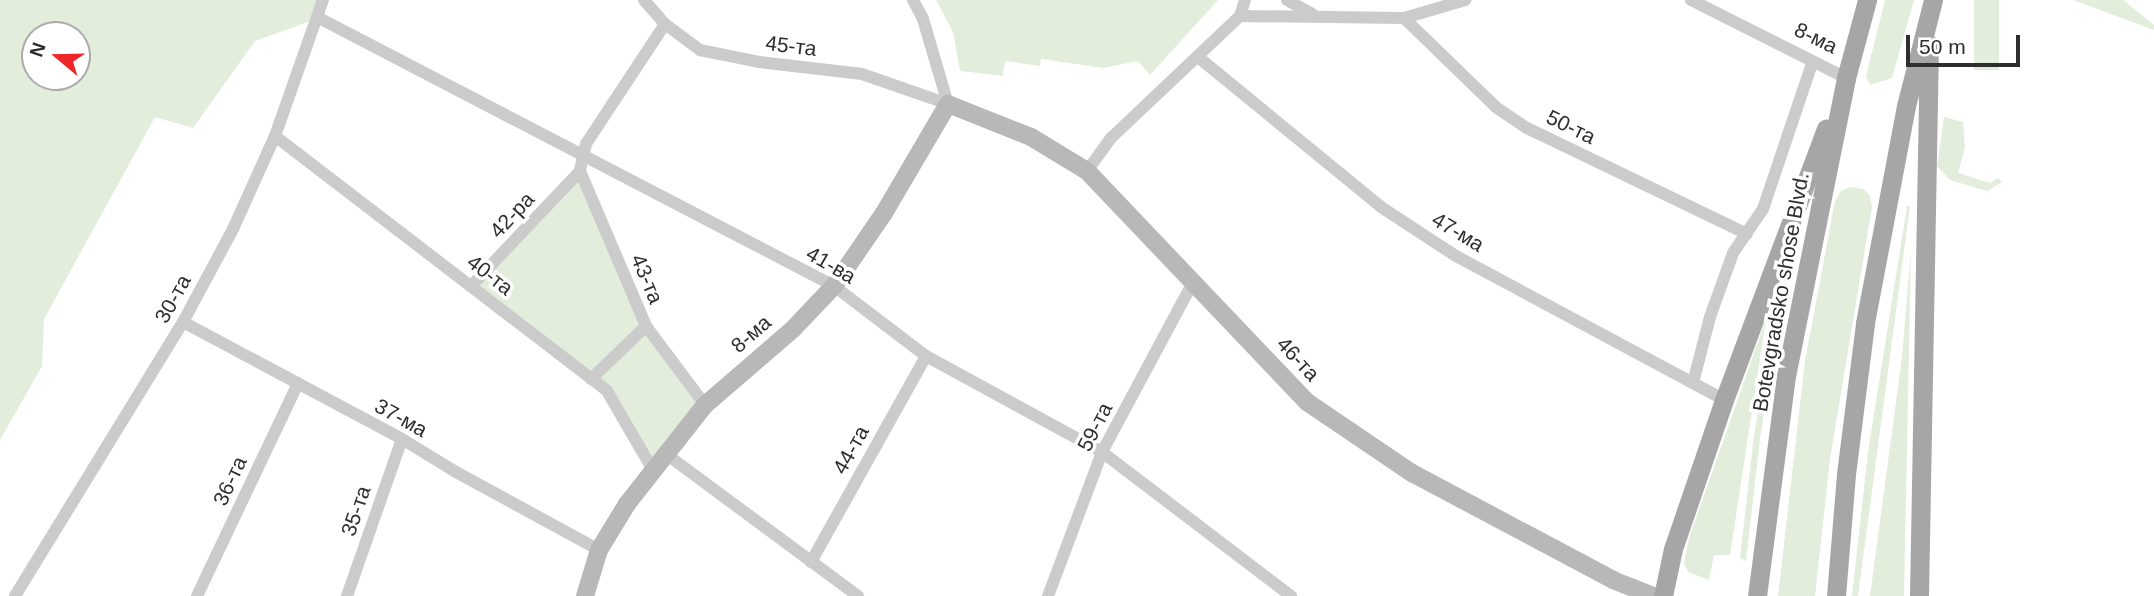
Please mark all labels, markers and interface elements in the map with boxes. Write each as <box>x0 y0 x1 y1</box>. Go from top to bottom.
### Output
street label: 8-ма <box>1790 17 1842 59</box>
north arrow <box>21 21 91 91</box>
scale bar <box>1909 21 2023 65</box>
street label: 45-та <box>764 30 818 62</box>
text: 50 m <box>1919 35 1966 58</box>
text: N <box>25 40 50 60</box>
street label: 50-та <box>1542 104 1600 150</box>
street label: Botevgradsko shose Blvd. <box>1748 170 1814 414</box>
street label: 42-ра <box>484 187 540 243</box>
street label: 47-ма <box>1427 207 1489 257</box>
street label: 41-ва <box>802 241 860 289</box>
street label: 40-та <box>462 249 518 301</box>
street label: 43-та <box>625 250 669 308</box>
street label: 30-та <box>150 270 196 328</box>
street label: 8-ма <box>726 310 776 358</box>
street label: 46-та <box>1271 332 1325 386</box>
street label: 37-ма <box>370 393 432 443</box>
street label: 59-та <box>1072 398 1118 456</box>
street label: 44-та <box>828 421 874 479</box>
street label: 36-та <box>208 452 252 510</box>
street label: 35-та <box>336 483 376 539</box>

